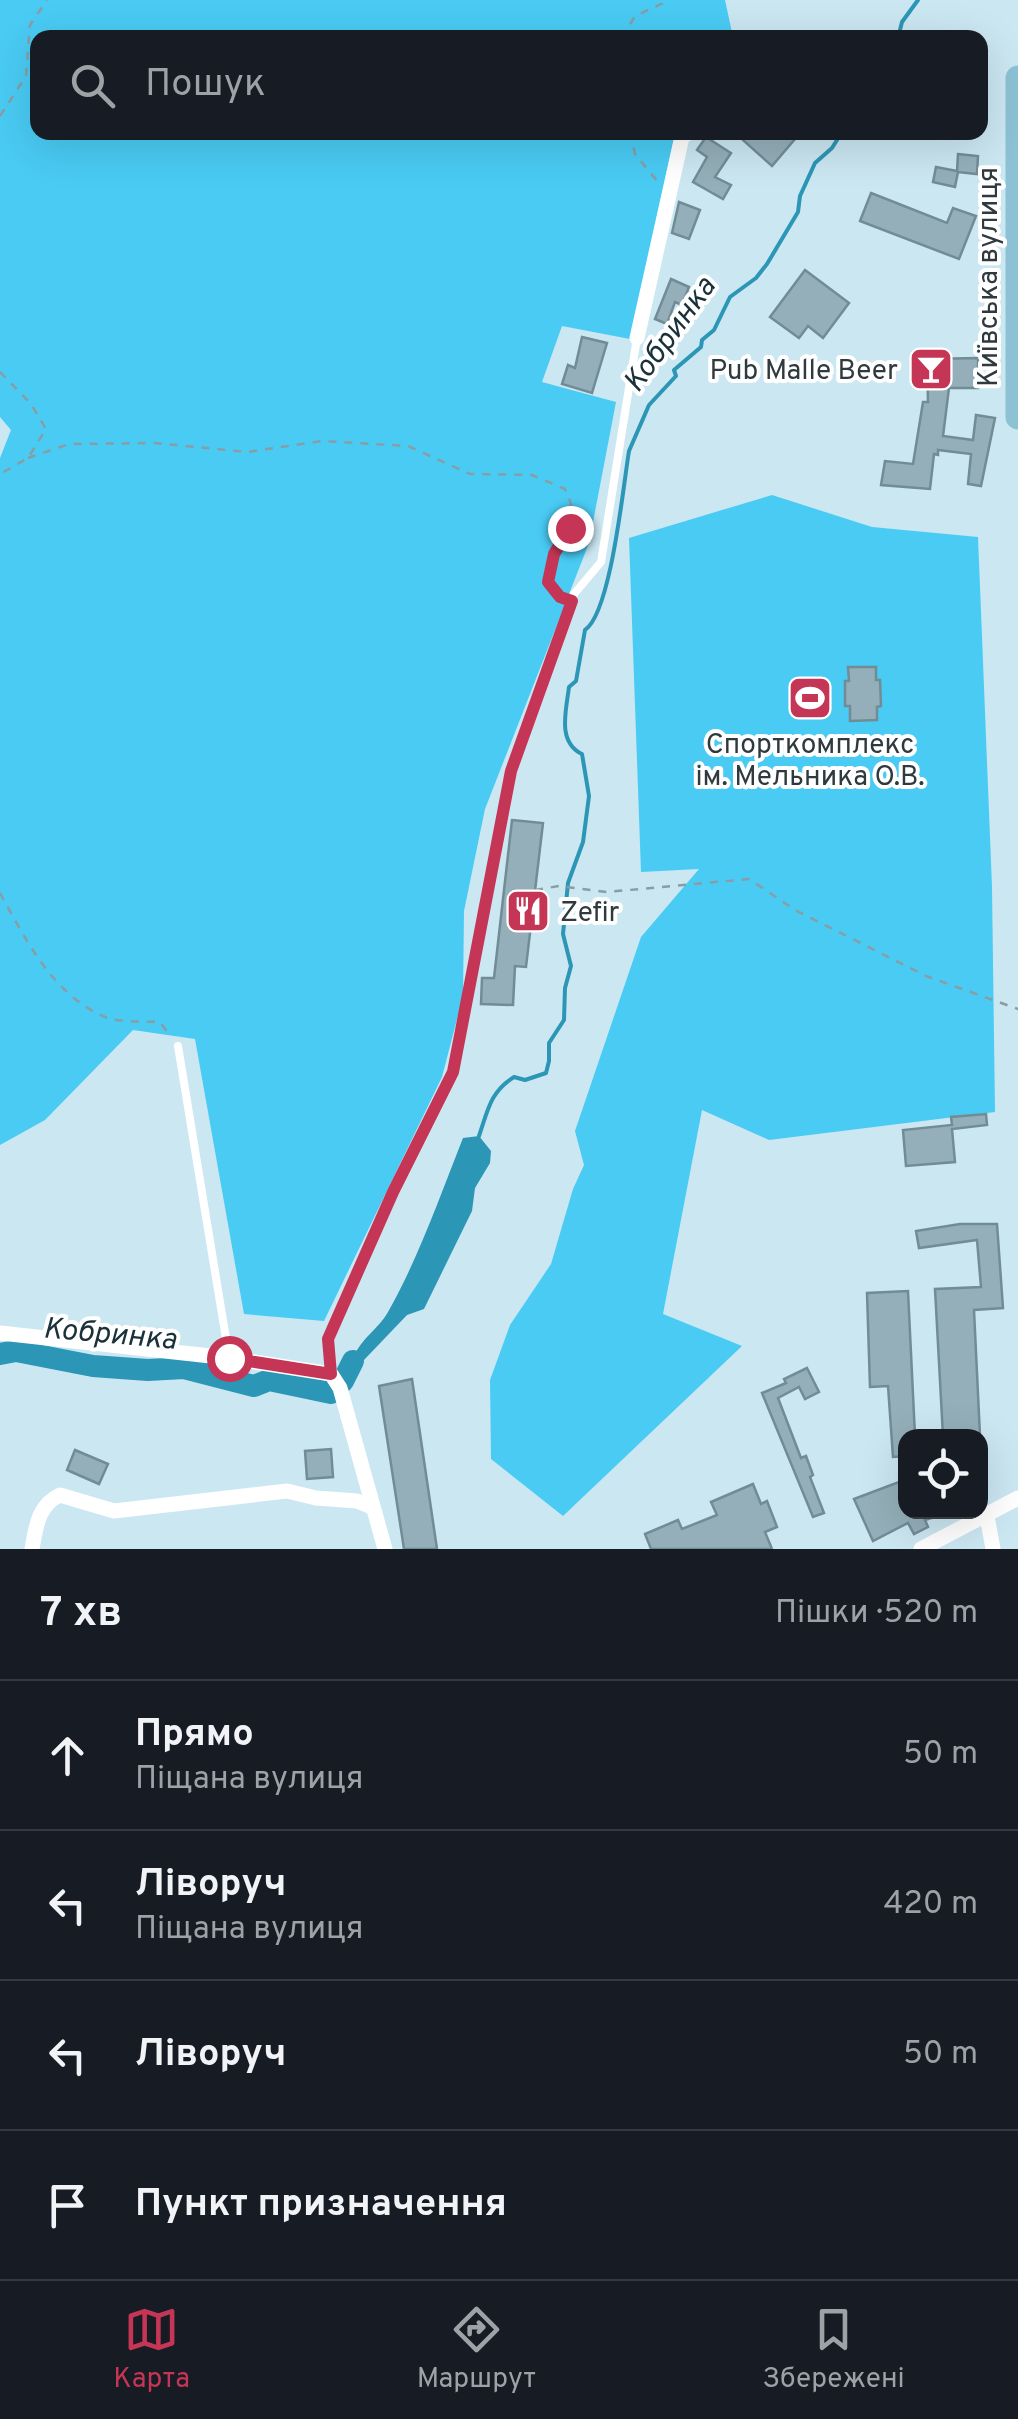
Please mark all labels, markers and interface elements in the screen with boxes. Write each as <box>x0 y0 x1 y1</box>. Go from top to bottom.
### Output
search box <box>30 30 988 140</box>
icon: search <box>65 58 120 113</box>
text: Пошук <box>145 61 266 110</box>
street label: Київська вулиця <box>972 167 1008 387</box>
water label: Кобринка <box>617 270 726 400</box>
bar icon: Pub Malle Beer <box>908 346 954 392</box>
place label: Pub Malle Beer <box>710 354 898 390</box>
route end <box>548 506 594 552</box>
sports icon: Спорткомплекс ім. Мельника О.В. <box>787 675 833 721</box>
place label: Спорткомплекс ім. Мельника О.В. <box>695 728 925 796</box>
restaurant icon: Zefir <box>505 888 551 934</box>
place label: Zefir <box>560 896 620 932</box>
water label: Кобринка <box>42 1311 179 1360</box>
route start <box>207 1336 253 1382</box>
map controls <box>898 1429 988 1519</box>
button: locate <box>898 1429 988 1519</box>
text: 7 хв <box>40 1588 122 1641</box>
text: Пішки · 520 m <box>775 1594 978 1634</box>
text: Прямо <box>135 1711 254 1760</box>
icon: ahead <box>40 1728 95 1783</box>
text: 50 m <box>903 1735 978 1775</box>
text: Піщана вулиця <box>135 1760 363 1800</box>
text: Ліворуч <box>135 1861 286 1910</box>
icon: left <box>40 1878 95 1933</box>
text: 420 m <box>883 1885 978 1925</box>
text: Піщана вулиця <box>135 1910 363 1950</box>
icon: left <box>40 2028 95 2083</box>
text: Ліворуч <box>135 2031 286 2080</box>
text: 50 m <box>903 2035 978 2075</box>
icon: arrive <box>40 2178 95 2233</box>
text: Пункт призначення <box>135 2181 507 2230</box>
tab: Карта <box>113 2302 190 2398</box>
tab: Маршрут <box>417 2302 536 2398</box>
tab: Збережені <box>763 2302 905 2398</box>

